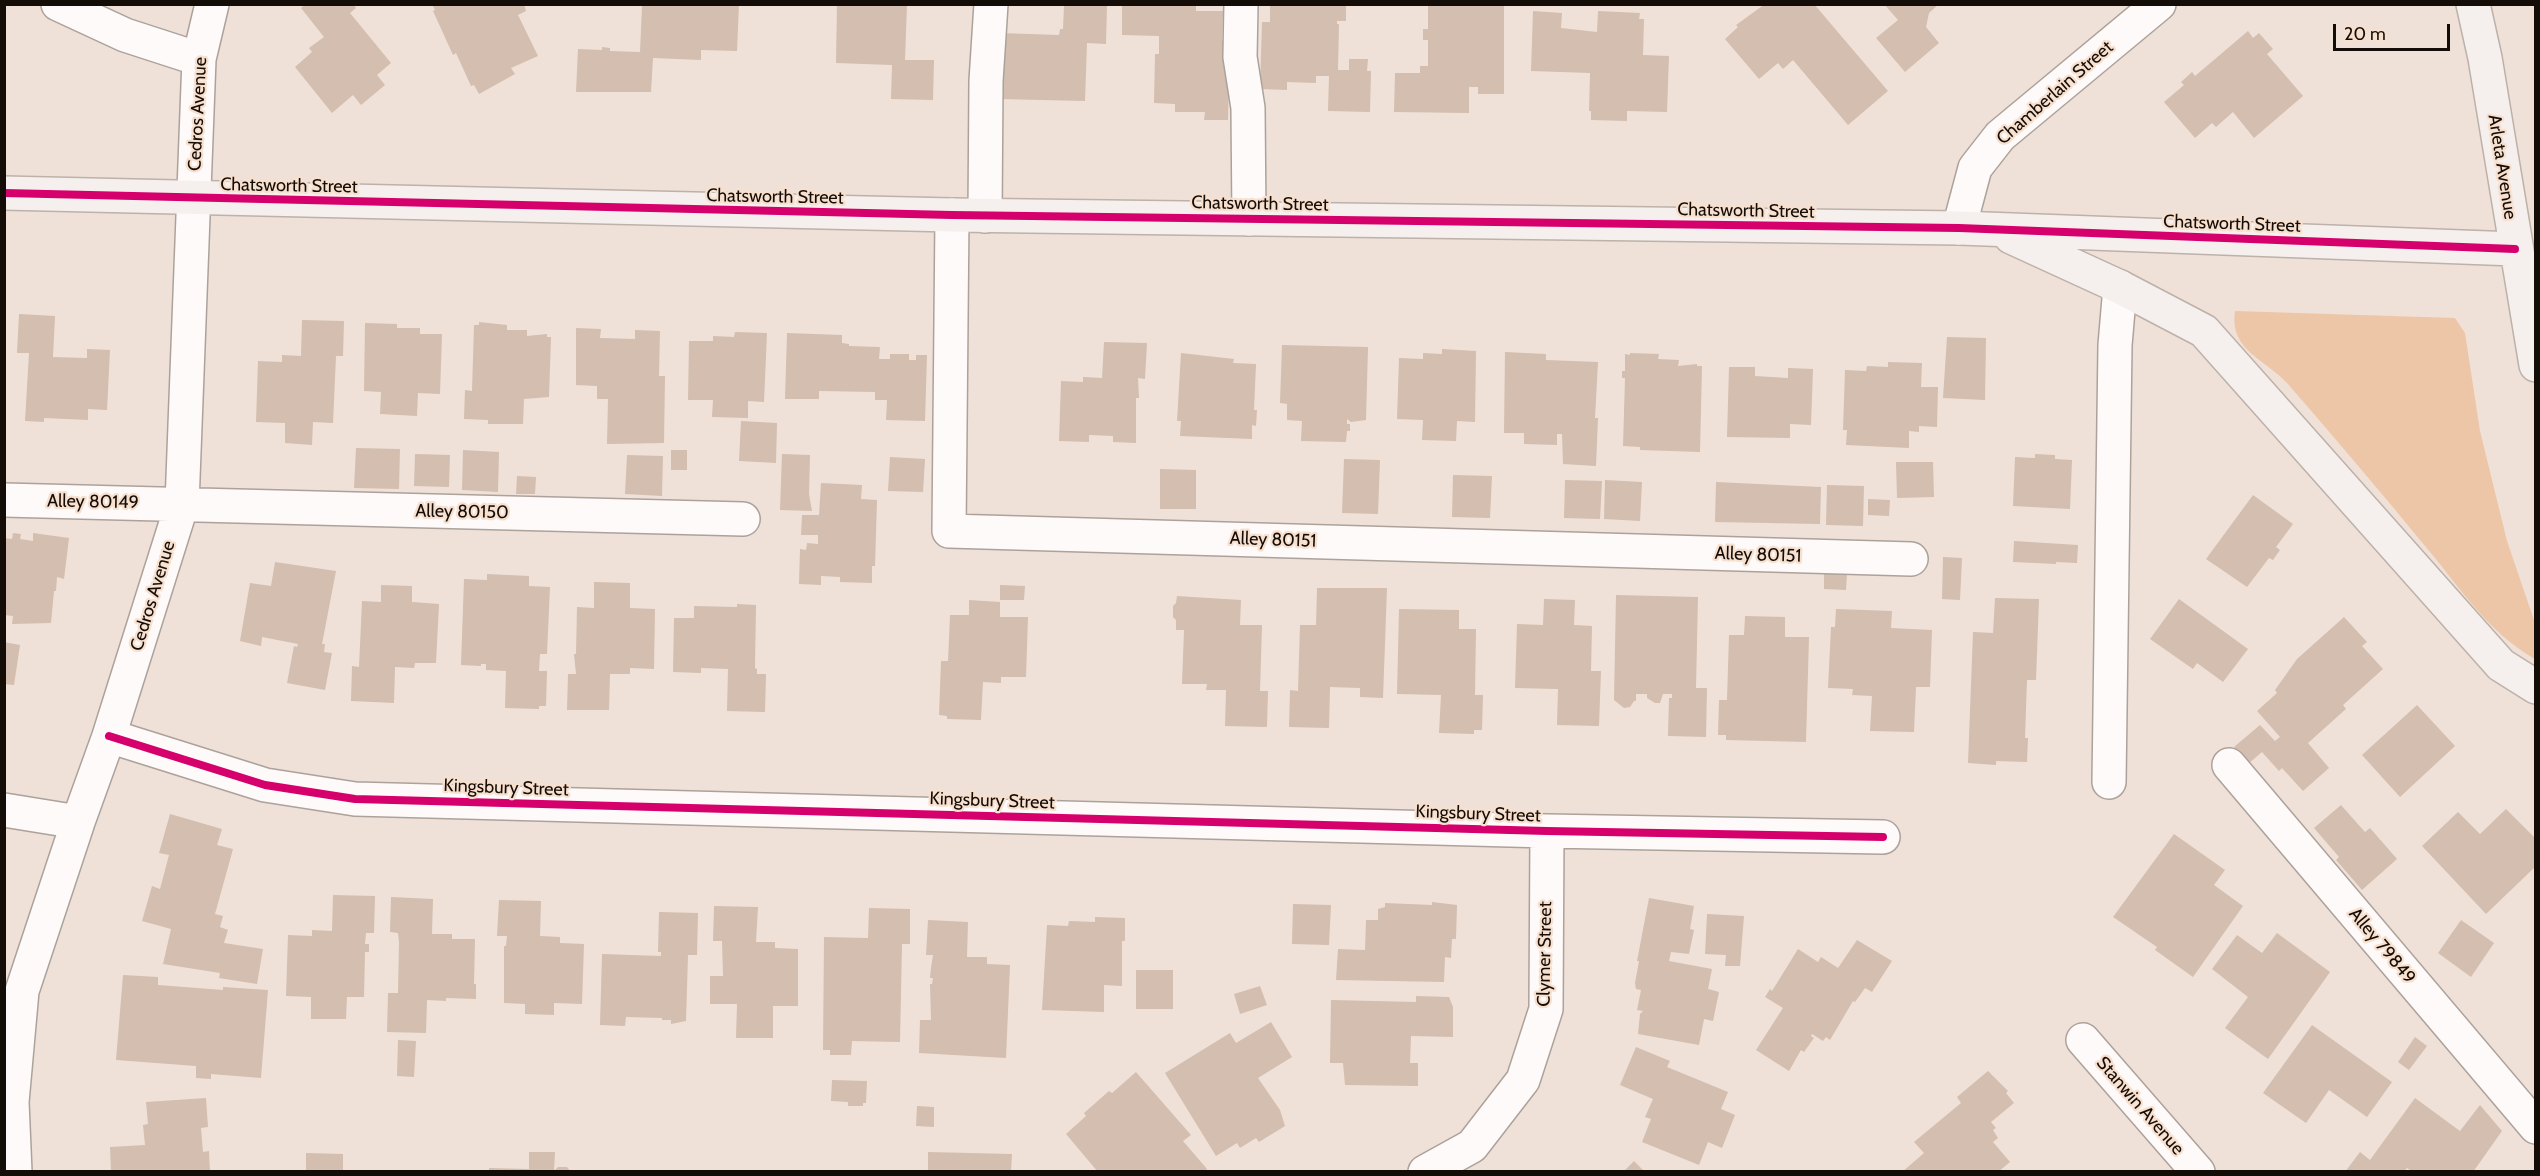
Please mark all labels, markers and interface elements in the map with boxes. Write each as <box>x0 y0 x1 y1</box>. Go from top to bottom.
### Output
scale bar <box>2336 12 2453 50</box>
text: 20 m <box>2344 23 2386 45</box>
street label: Chamberlain Street <box>1992 37 2118 149</box>
street label: Cedros Avenue <box>184 57 212 171</box>
street label: Arleta Avenue <box>2483 113 2521 221</box>
street label: Chatsworth Street <box>220 174 358 198</box>
street label: Chatsworth Street <box>706 185 844 209</box>
street label: Chatsworth Street <box>1191 192 1329 216</box>
street label: Chatsworth Street <box>1677 199 1815 223</box>
street label: Chatsworth Street <box>2163 211 2301 237</box>
street label: Alley 80149 <box>47 490 139 514</box>
street label: Alley 80150 <box>415 500 509 524</box>
street label: Alley 80151 <box>1229 528 1317 552</box>
street label: Cedros Avenue <box>126 538 180 654</box>
street label: Alley 80151 <box>1714 543 1802 567</box>
street label: Kingsbury Street <box>443 775 569 801</box>
street label: Kingsbury Street <box>929 788 1055 814</box>
street label: Kingsbury Street <box>1415 801 1541 827</box>
street label: Clymer Street <box>1533 901 1557 1007</box>
street label: Alley 79849 <box>2344 904 2420 988</box>
street label: Stanwin Avenue <box>2092 1053 2188 1159</box>

